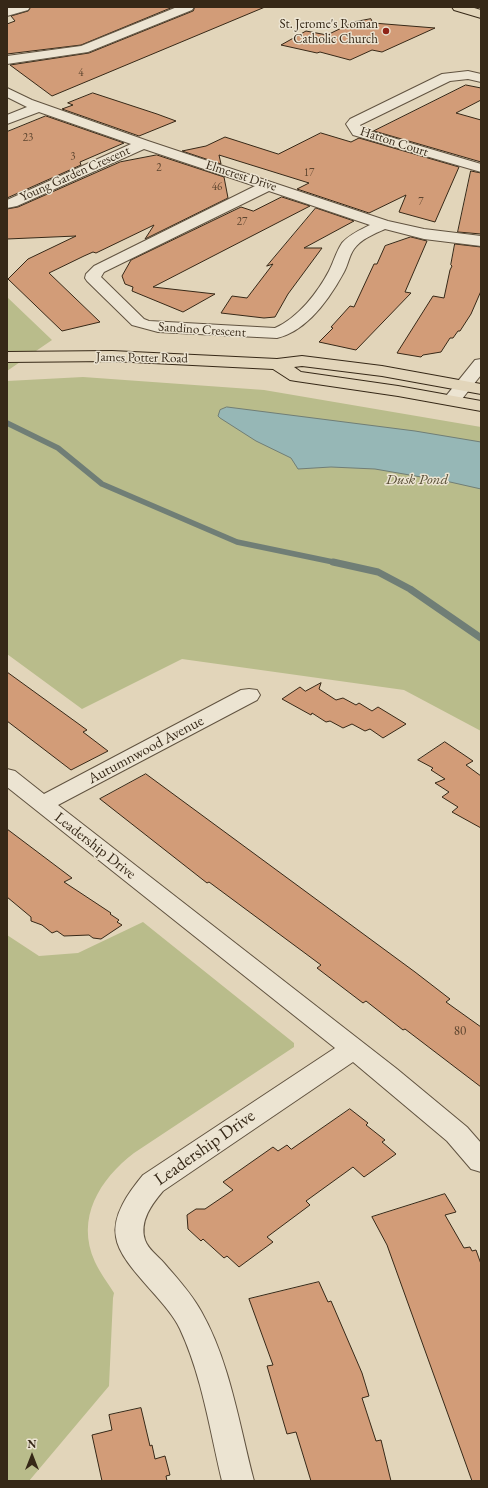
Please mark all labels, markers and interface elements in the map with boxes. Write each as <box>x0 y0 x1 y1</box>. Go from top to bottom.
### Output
place label: St. Jerome's Roman Catholic Church <box>280 16 378 47</box>
marker: St. Jerome's Roman Catholic Church <box>381 26 391 36</box>
house number: 4 <box>78 66 84 80</box>
street label: Hatton Court <box>358 124 430 160</box>
house number: 23 <box>23 131 33 145</box>
street label: Young Garden Crescent <box>18 143 132 205</box>
house number: 3 <box>70 150 76 164</box>
street label: Elmcrest Drive <box>204 157 278 195</box>
house number: 2 <box>156 161 162 175</box>
house number: 17 <box>304 166 314 180</box>
house number: 46 <box>212 180 222 194</box>
house number: 7 <box>418 195 424 209</box>
house number: 27 <box>237 215 247 229</box>
street label: Sandino Crescent <box>158 319 246 341</box>
street label: James Potter Road <box>96 349 188 367</box>
park label: Dusk Pond <box>386 471 448 489</box>
street label: Autumnwood Avenue <box>85 712 207 788</box>
street label: Leadership Drive <box>51 809 139 883</box>
house number: 80 <box>454 1023 466 1039</box>
street label: Leadership Drive <box>151 1105 259 1191</box>
north arrow <box>12 1436 52 1476</box>
text: N <box>28 1437 36 1451</box>

